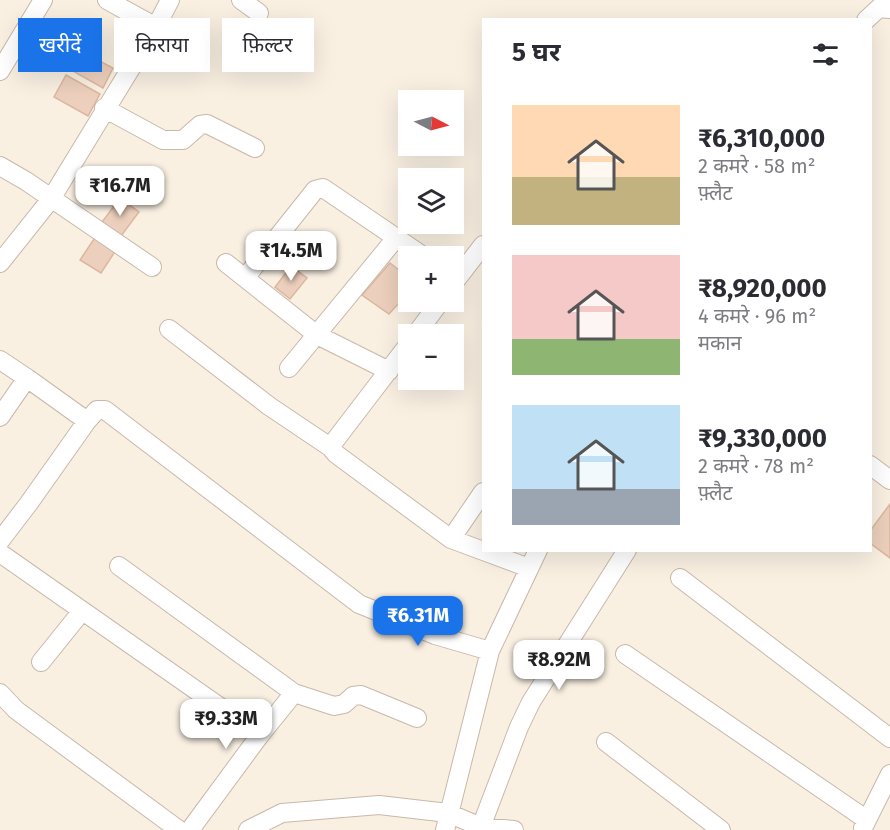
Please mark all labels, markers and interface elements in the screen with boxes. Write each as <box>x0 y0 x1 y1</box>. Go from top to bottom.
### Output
chip: खरीदें <box>18 18 102 72</box>
chip: किराया <box>114 18 210 72</box>
chip: फ़िल्टर <box>222 18 314 72</box>
text: 5 घर <box>512 37 560 68</box>
icon: filters <box>809 38 842 71</box>
north arrow <box>398 90 464 156</box>
map controls <box>398 90 464 390</box>
text: ₹6,310,000 <box>698 123 825 154</box>
icon: home <box>560 129 632 201</box>
text: 2 कमरे · 58 m² <box>698 154 815 178</box>
pin: ₹16.7M <box>71 166 169 217</box>
button: layers <box>398 168 464 234</box>
text: ₹16.7M <box>89 173 151 197</box>
text: फ़्लैट <box>698 181 733 205</box>
pin: ₹14.5M <box>242 231 340 282</box>
text: ₹14.5M <box>260 238 322 262</box>
button: + <box>398 246 464 312</box>
text: ₹8,920,000 <box>698 273 827 304</box>
icon: home <box>560 279 632 351</box>
text: 4 कमरे · 96 m² <box>698 304 816 328</box>
button: − <box>398 324 464 390</box>
text: मकान <box>698 331 742 355</box>
text: ₹9,330,000 <box>698 423 827 454</box>
icon: home <box>560 429 632 501</box>
text: 2 कमरे · 78 m² <box>698 454 814 478</box>
text: फ़्लैट <box>698 481 733 505</box>
pin: ₹6.31M <box>369 596 467 647</box>
text: ₹6.31M <box>387 603 449 627</box>
pin: ₹8.92M <box>510 640 608 691</box>
text: ₹8.92M <box>527 647 591 671</box>
pin: ₹9.33M <box>177 699 275 750</box>
text: ₹9.33M <box>194 706 258 730</box>

